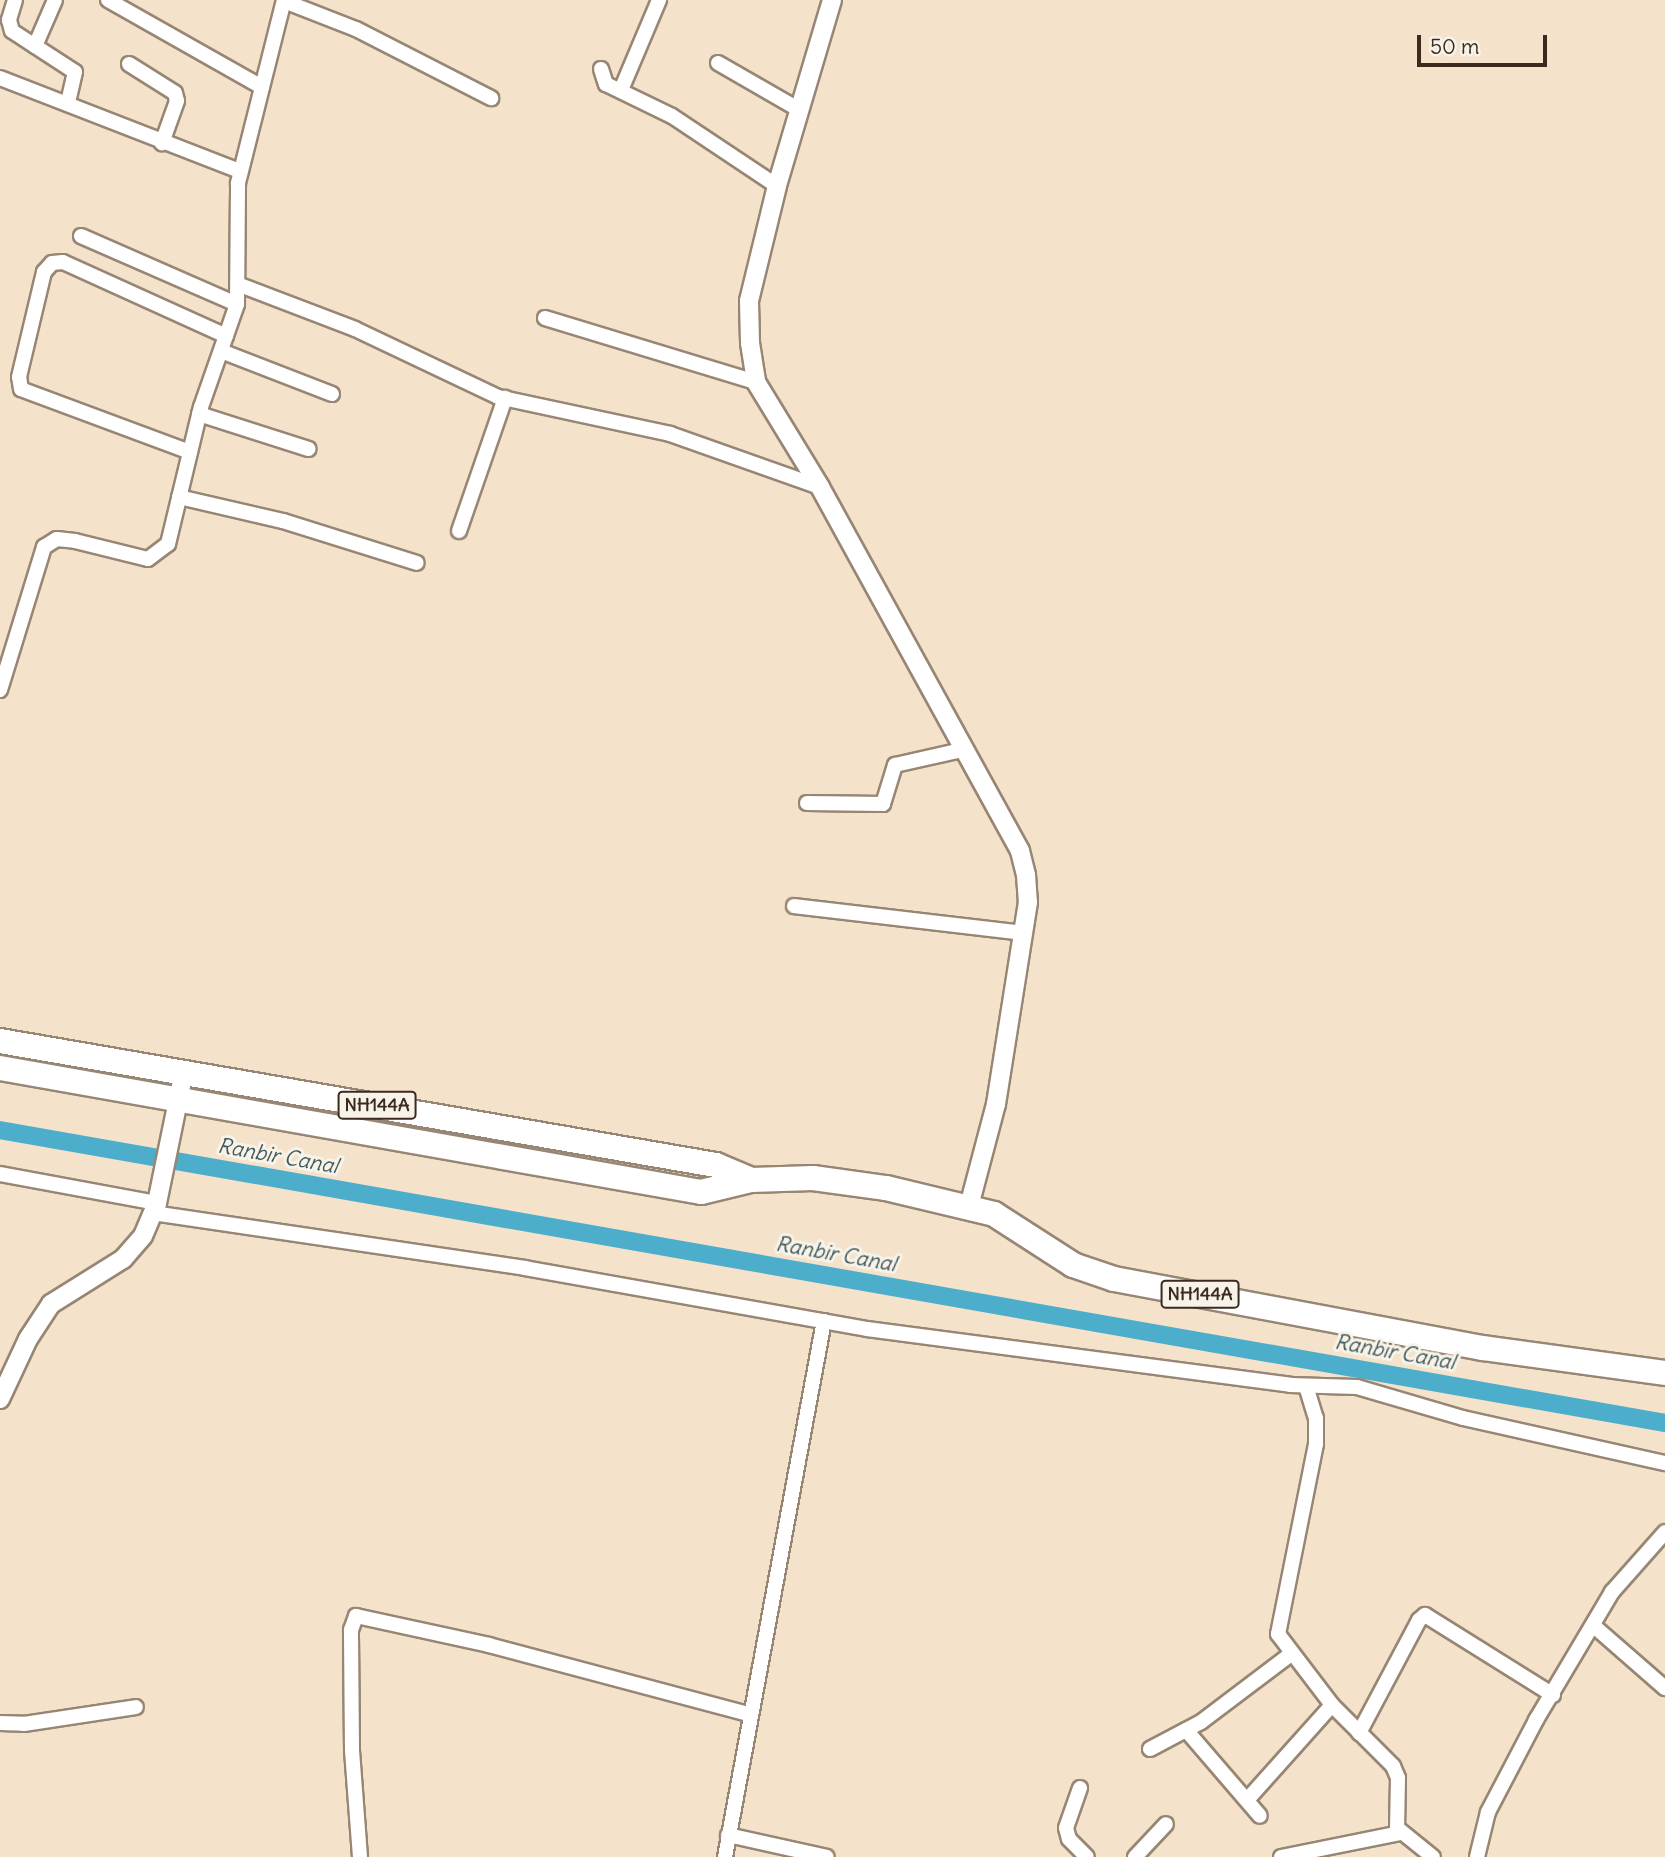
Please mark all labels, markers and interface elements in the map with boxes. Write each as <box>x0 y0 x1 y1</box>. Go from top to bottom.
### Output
scale bar <box>1420 21 1550 65</box>
text: 50 m <box>1430 33 1479 60</box>
road number: NH144A <box>337 1090 417 1120</box>
water label: Ranbir Canal <box>216 1133 340 1179</box>
water label: Ranbir Canal <box>774 1231 898 1277</box>
road number: NH144A <box>1160 1280 1240 1308</box>
water label: Ranbir Canal <box>1333 1329 1457 1375</box>

